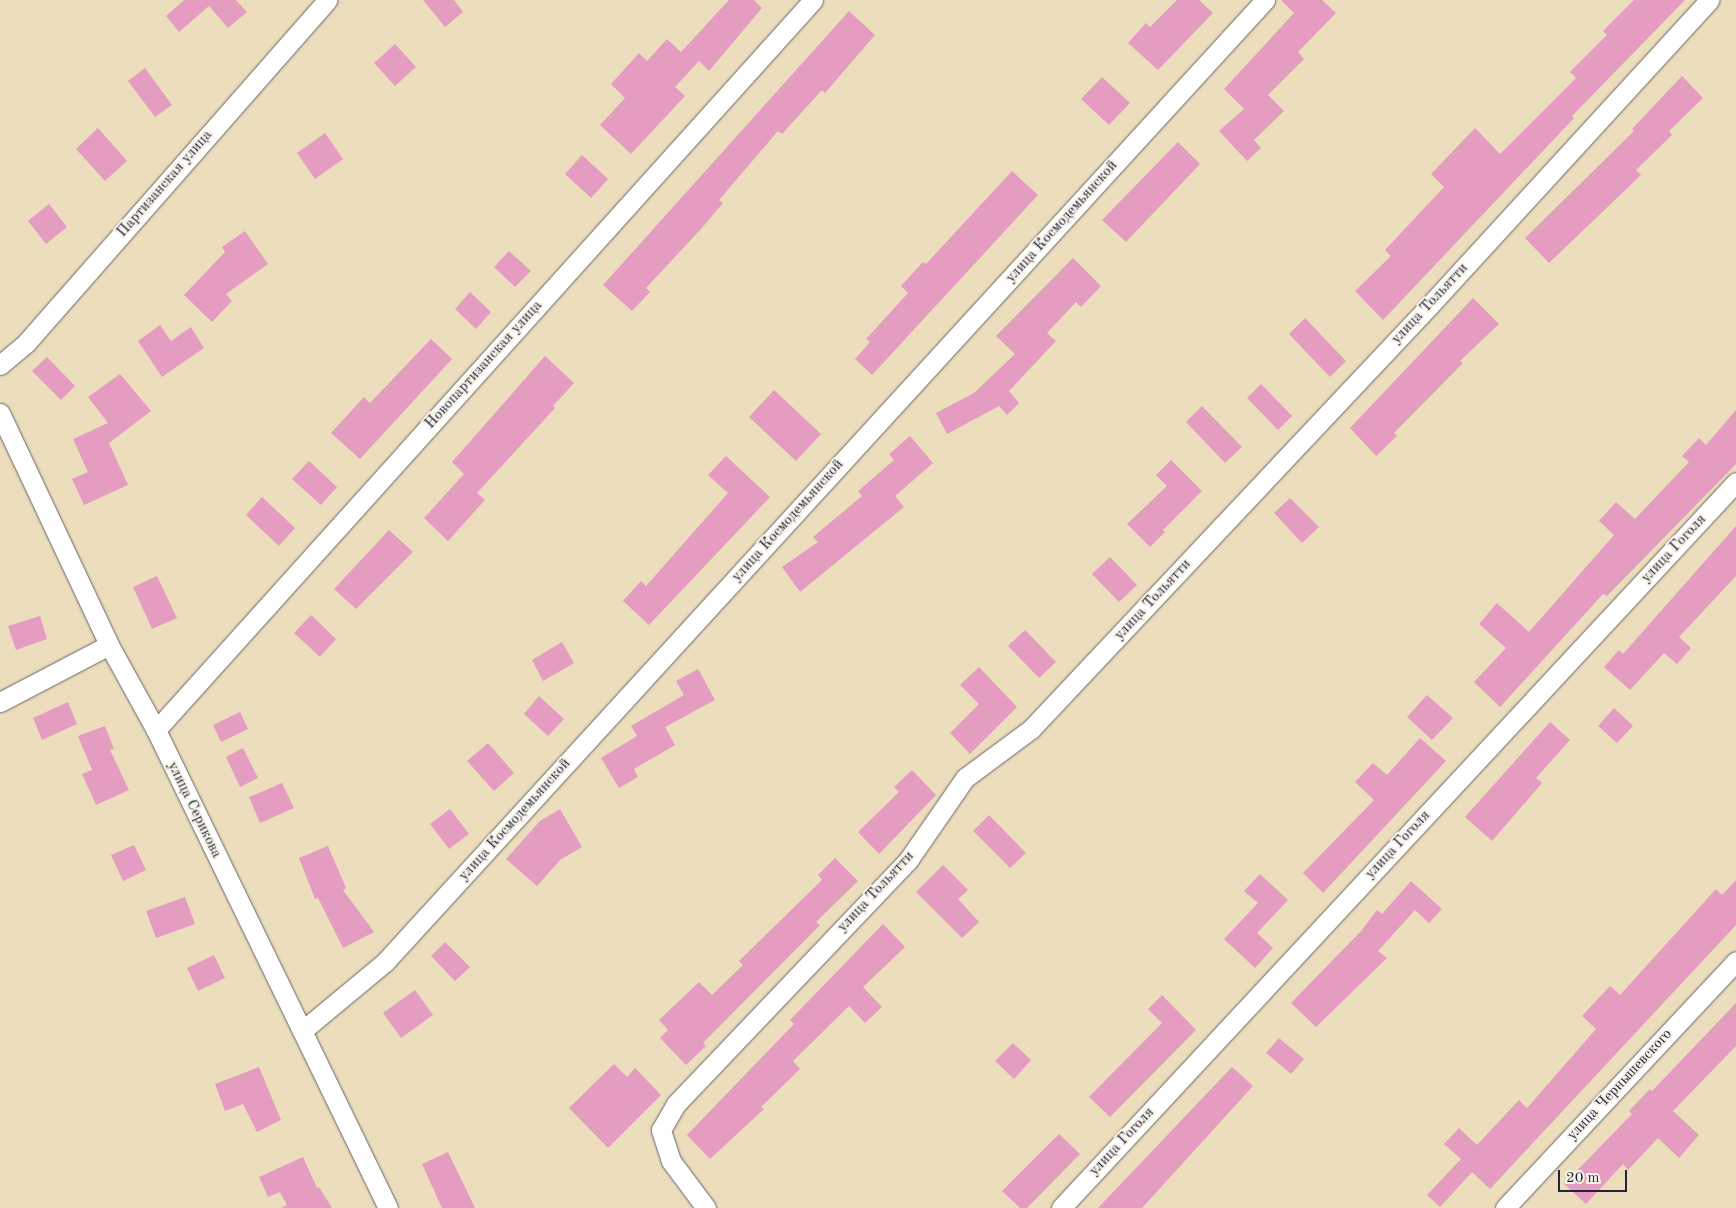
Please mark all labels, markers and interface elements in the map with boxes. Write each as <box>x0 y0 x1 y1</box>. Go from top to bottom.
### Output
street label: Партизанская улица <box>114 127 216 241</box>
street label: улица Космодемьянской <box>1002 157 1122 287</box>
street label: улица Тольятти <box>1388 260 1472 348</box>
street label: Новопартизанская улица <box>422 297 546 433</box>
street label: улица Космодемьянской <box>728 456 848 586</box>
street label: улица Гоголя <box>1638 511 1710 587</box>
street label: улица Тольятти <box>1111 556 1195 644</box>
street label: улица Космодемьянской <box>455 755 575 885</box>
street label: улица Серикова <box>163 759 225 861</box>
street label: улица Гоголя <box>1362 807 1434 883</box>
street label: улица Тольятти <box>834 848 918 936</box>
street label: улица Чернышевского <box>1564 1026 1676 1144</box>
street label: улица Гоголя <box>1086 1104 1158 1180</box>
scale bar <box>1561 1160 1630 1192</box>
text: 20 m <box>1566 1171 1600 1186</box>

